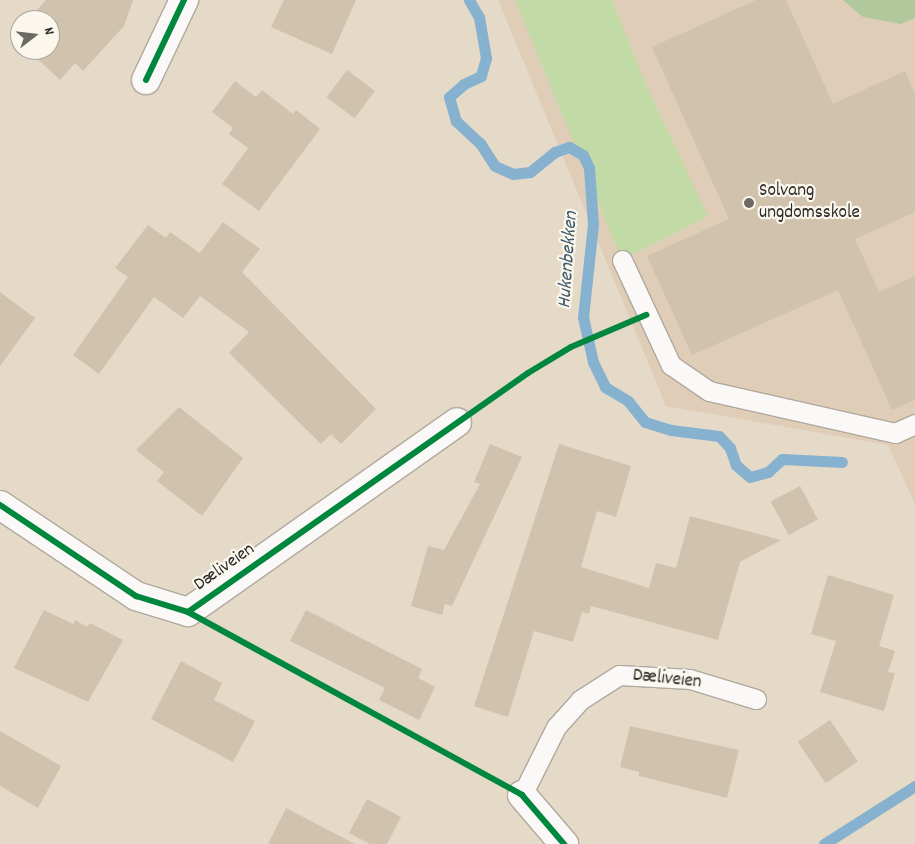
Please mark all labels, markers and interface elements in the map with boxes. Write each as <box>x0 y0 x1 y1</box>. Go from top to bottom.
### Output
north arrow <box>10 10 60 60</box>
text: N <box>38 25 59 37</box>
place label: Solvang ungdomsskole <box>759 181 860 225</box>
marker: Solvang ungdomsskole <box>743 197 755 209</box>
water label: Hukenbekken <box>554 211 584 309</box>
street label: Dæliveien <box>190 539 260 597</box>
street label: Dæliveien <box>631 665 703 695</box>

